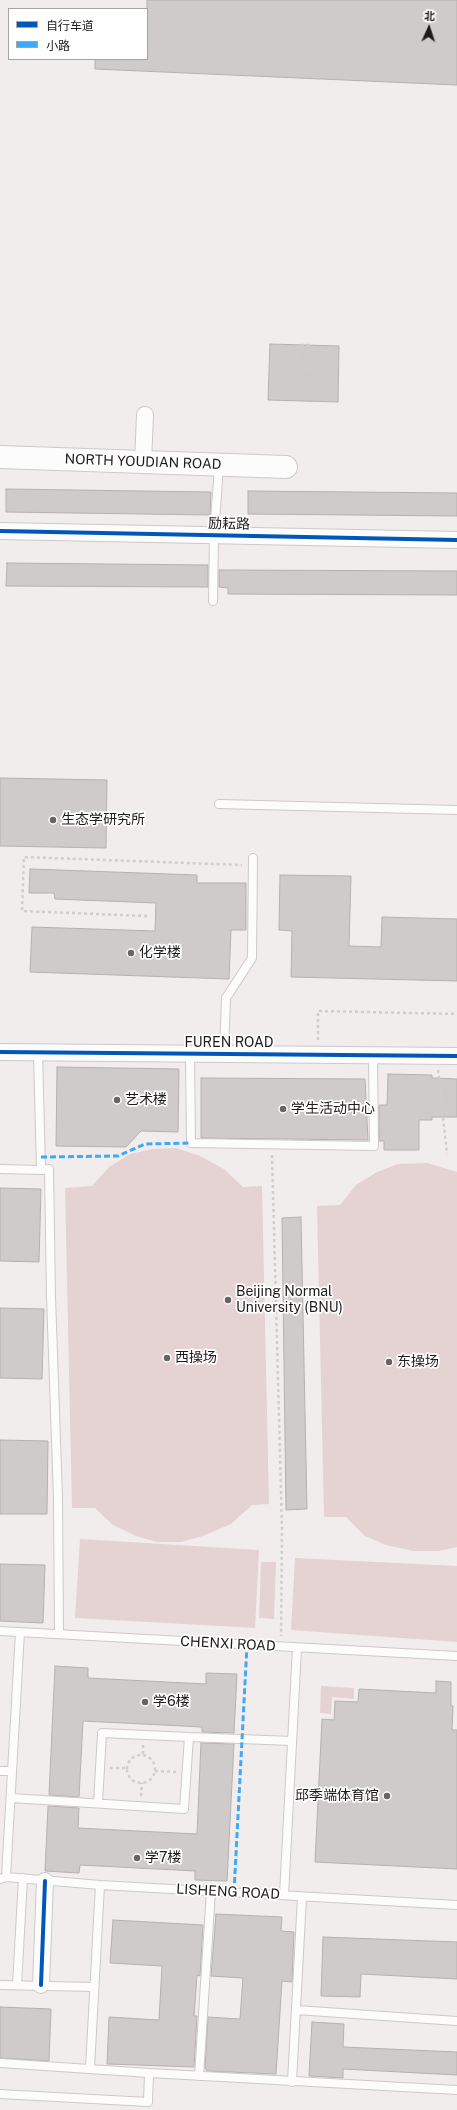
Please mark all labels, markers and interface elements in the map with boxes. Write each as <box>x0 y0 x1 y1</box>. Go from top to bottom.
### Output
legend <box>8 8 148 60</box>
north arrow <box>409 8 449 48</box>
text: 北 <box>424 10 435 22</box>
text: 自行车道 <box>46 19 94 33</box>
text: 小路 <box>46 39 70 53</box>
street label: NORTH YOUDIAN ROAD <box>64 451 222 473</box>
street label: 励耘路 <box>208 515 250 533</box>
place label: 生态学研究所 <box>61 812 145 828</box>
marker: 生态学研究所 <box>48 815 58 825</box>
place label: 化学楼 <box>139 945 181 961</box>
marker: 化学楼 <box>126 948 136 958</box>
street label: FUREN ROAD <box>184 1035 274 1051</box>
place label: 艺术楼 <box>125 1092 167 1108</box>
marker: 艺术楼 <box>112 1095 122 1105</box>
place label: 学生活动中心 <box>291 1101 375 1117</box>
marker: 学生活动中心 <box>278 1104 288 1114</box>
place label: Beijing Normal University (BNU) <box>236 1284 343 1316</box>
marker: Beijing Normal University (BNU) <box>223 1295 233 1305</box>
place label: 西操场 <box>175 1350 217 1366</box>
marker: 西操场 <box>162 1353 172 1363</box>
place label: 东操场 <box>397 1354 439 1370</box>
marker: 东操场 <box>384 1357 394 1367</box>
street label: CHENXI ROAD <box>180 1633 276 1655</box>
place label: 学6楼 <box>153 1694 190 1710</box>
marker: 学6楼 <box>140 1697 150 1707</box>
place label: 邱季端体育馆 <box>295 1788 379 1804</box>
marker: 邱季端体育馆 <box>382 1791 392 1801</box>
place label: 学7楼 <box>145 1850 181 1866</box>
marker: 学7楼 <box>132 1853 142 1863</box>
street label: LISHENG ROAD <box>176 1881 280 1903</box>

